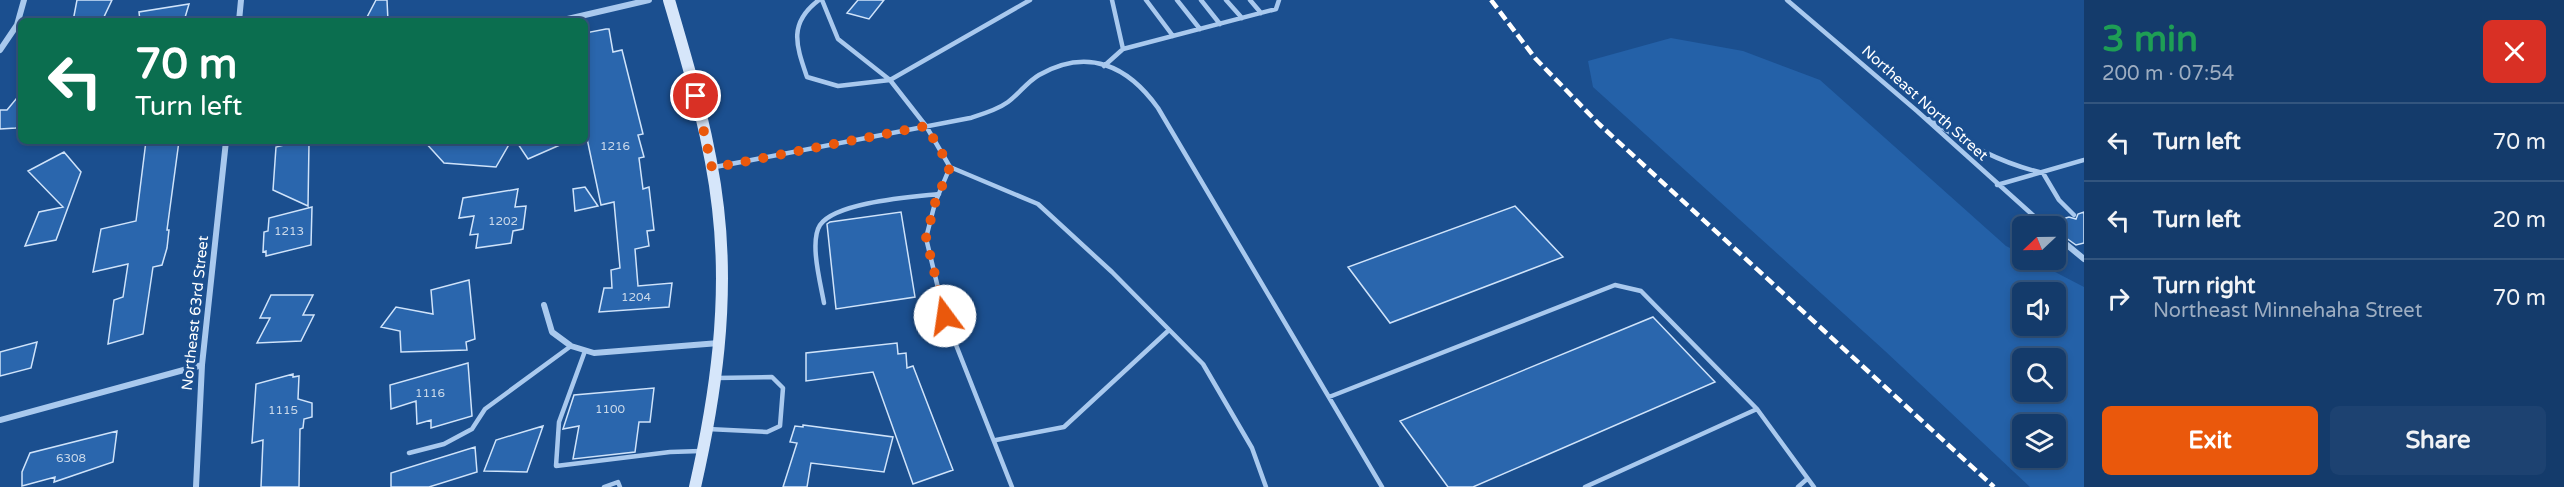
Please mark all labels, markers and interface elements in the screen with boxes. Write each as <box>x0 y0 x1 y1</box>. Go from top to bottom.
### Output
text: 3 min <box>2102 18 2198 61</box>
button: close <box>2483 20 2546 83</box>
text: 70 m <box>135 39 237 90</box>
icon: left <box>36 42 114 120</box>
street label: Northeast North Street <box>1858 42 1992 165</box>
text: 200 m · 07:54 <box>2102 62 2234 86</box>
pin <box>670 70 721 121</box>
icon: arrive <box>679 79 712 112</box>
text: Turn left <box>135 90 242 123</box>
icon: left <box>2102 126 2135 159</box>
text: Turn left <box>2153 129 2241 155</box>
text: 70 m <box>2492 129 2546 155</box>
house number: 1216 <box>600 139 630 153</box>
icon: left <box>2102 204 2135 237</box>
text: Turn left <box>2153 207 2241 233</box>
text: 20 m <box>2492 207 2546 233</box>
house number: 1202 <box>488 214 518 228</box>
north arrow <box>2012 216 2066 270</box>
map controls <box>2012 216 2066 468</box>
house number: 1213 <box>274 224 304 238</box>
street label: Northeast 63rd Street <box>178 234 212 391</box>
text: Turn right <box>2153 273 2255 299</box>
button: sound <box>2012 282 2066 336</box>
icon: right <box>2102 282 2135 315</box>
position arrow <box>913 284 977 348</box>
text: 70 m <box>2492 285 2546 311</box>
house number: 1204 <box>621 290 652 304</box>
text: Northeast Minnehaha Street <box>2153 299 2422 323</box>
button: search <box>2012 348 2066 402</box>
house number: 1116 <box>415 386 445 400</box>
house number: 1100 <box>595 402 626 416</box>
house number: 1115 <box>268 403 298 417</box>
button: Exit <box>2102 406 2318 475</box>
button: Share <box>2330 406 2546 475</box>
button: layers <box>2012 414 2066 468</box>
house number: 6308 <box>56 451 86 465</box>

